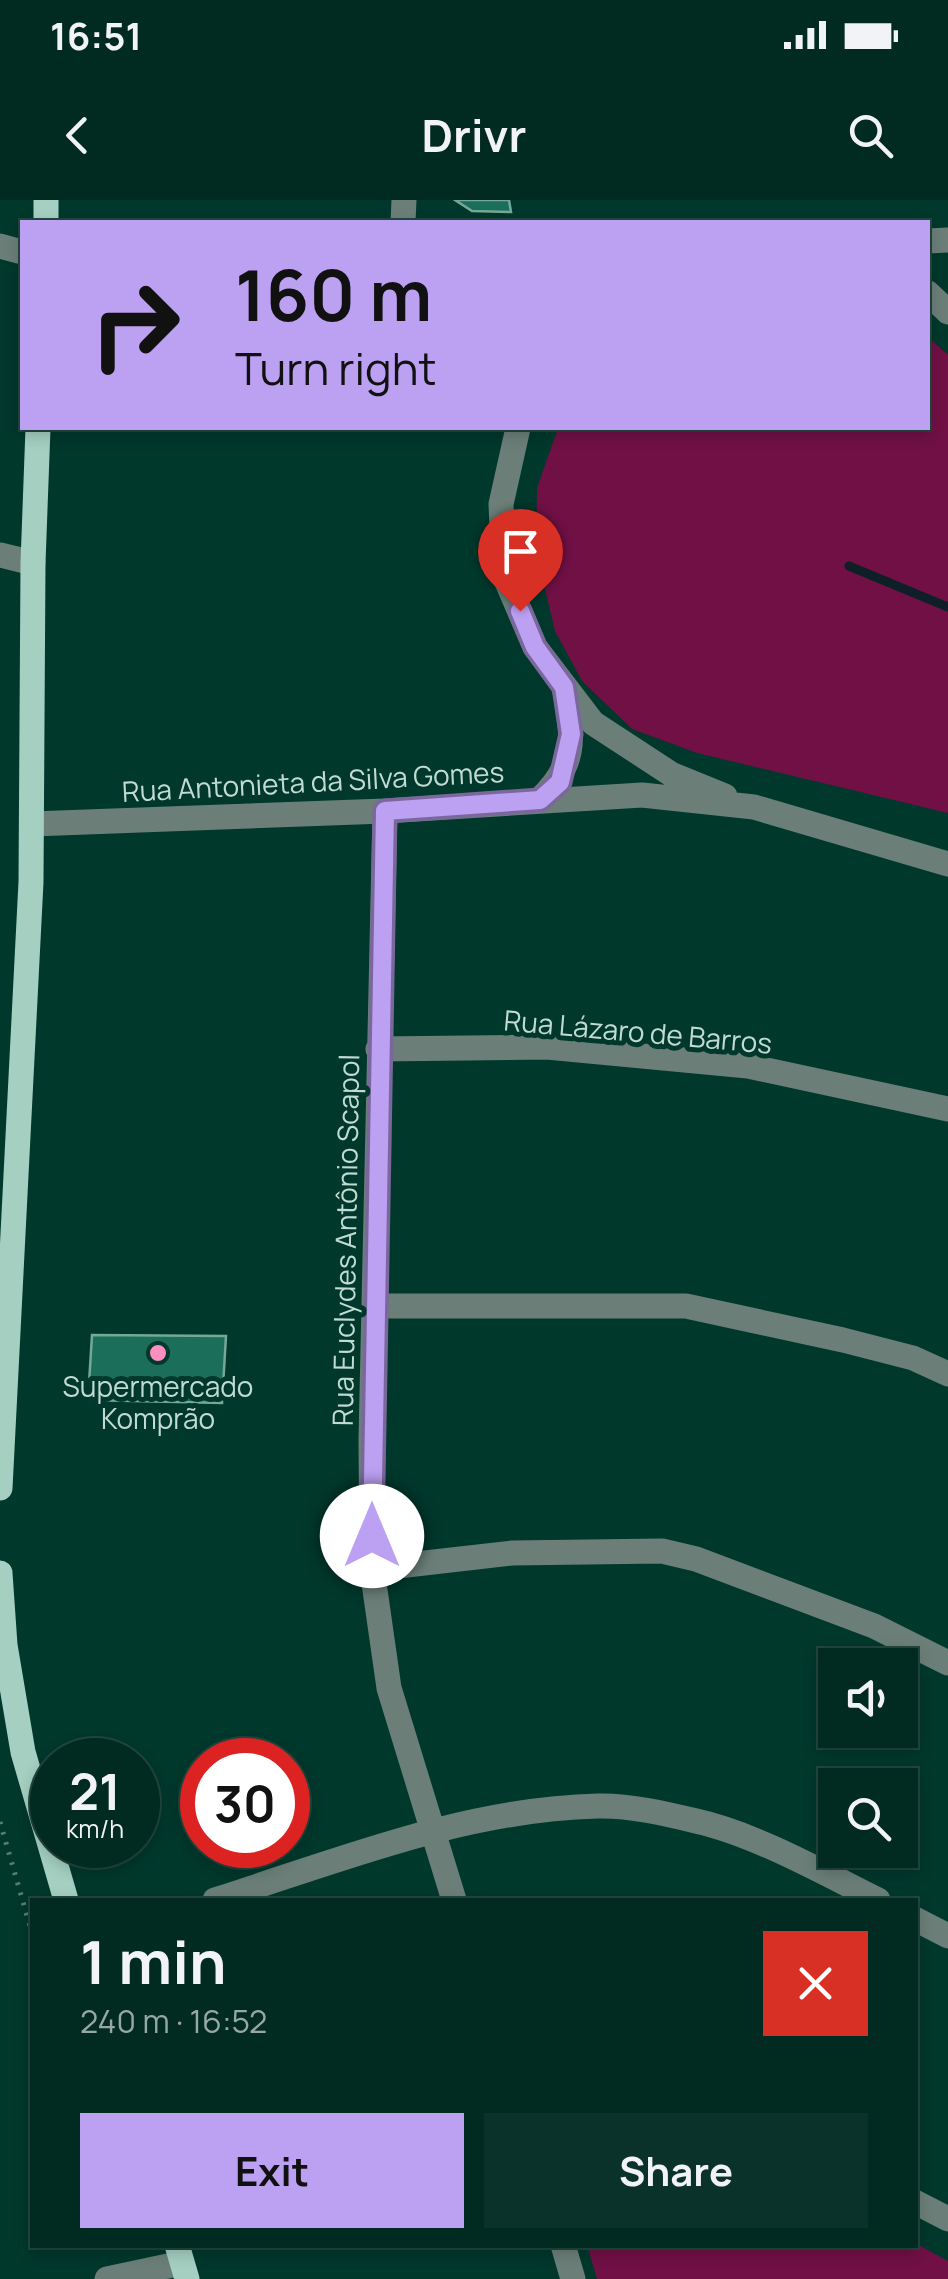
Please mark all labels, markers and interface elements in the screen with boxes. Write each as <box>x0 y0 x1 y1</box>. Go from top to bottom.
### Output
text: 16:51 <box>50 9 142 61</box>
text: Drivr <box>422 104 526 166</box>
icon: back <box>50 108 105 163</box>
icon: search <box>843 108 898 163</box>
text: 160 m <box>235 246 432 342</box>
icon: right <box>70 260 200 390</box>
text: Turn right <box>235 337 436 399</box>
pin <box>478 509 563 612</box>
icon: arrive <box>493 524 548 579</box>
street label: Rua Antonieta da Silva Gomes <box>121 752 505 810</box>
street label: Rua Lázaro de Barros <box>502 1000 774 1062</box>
street label: Rua Euclydes Antônio Scapol <box>323 1054 367 1426</box>
marker: Supermercado Komprão <box>147 1342 169 1364</box>
place label: Supermercado Komprão <box>63 1367 253 1437</box>
position arrow <box>320 1484 424 1588</box>
map controls <box>818 1648 918 1868</box>
button: sound <box>818 1648 918 1748</box>
speed limit sign: 30 <box>180 1738 310 1868</box>
text: 21 <box>69 1757 121 1825</box>
button: search <box>818 1768 918 1868</box>
text: km/h <box>66 1811 124 1846</box>
text: 1 min <box>80 1920 227 2002</box>
button: close <box>763 1931 868 2036</box>
text: 240 m · 16:52 <box>80 1999 267 2043</box>
button: Exit <box>80 2113 464 2228</box>
button: Share <box>484 2113 868 2228</box>

